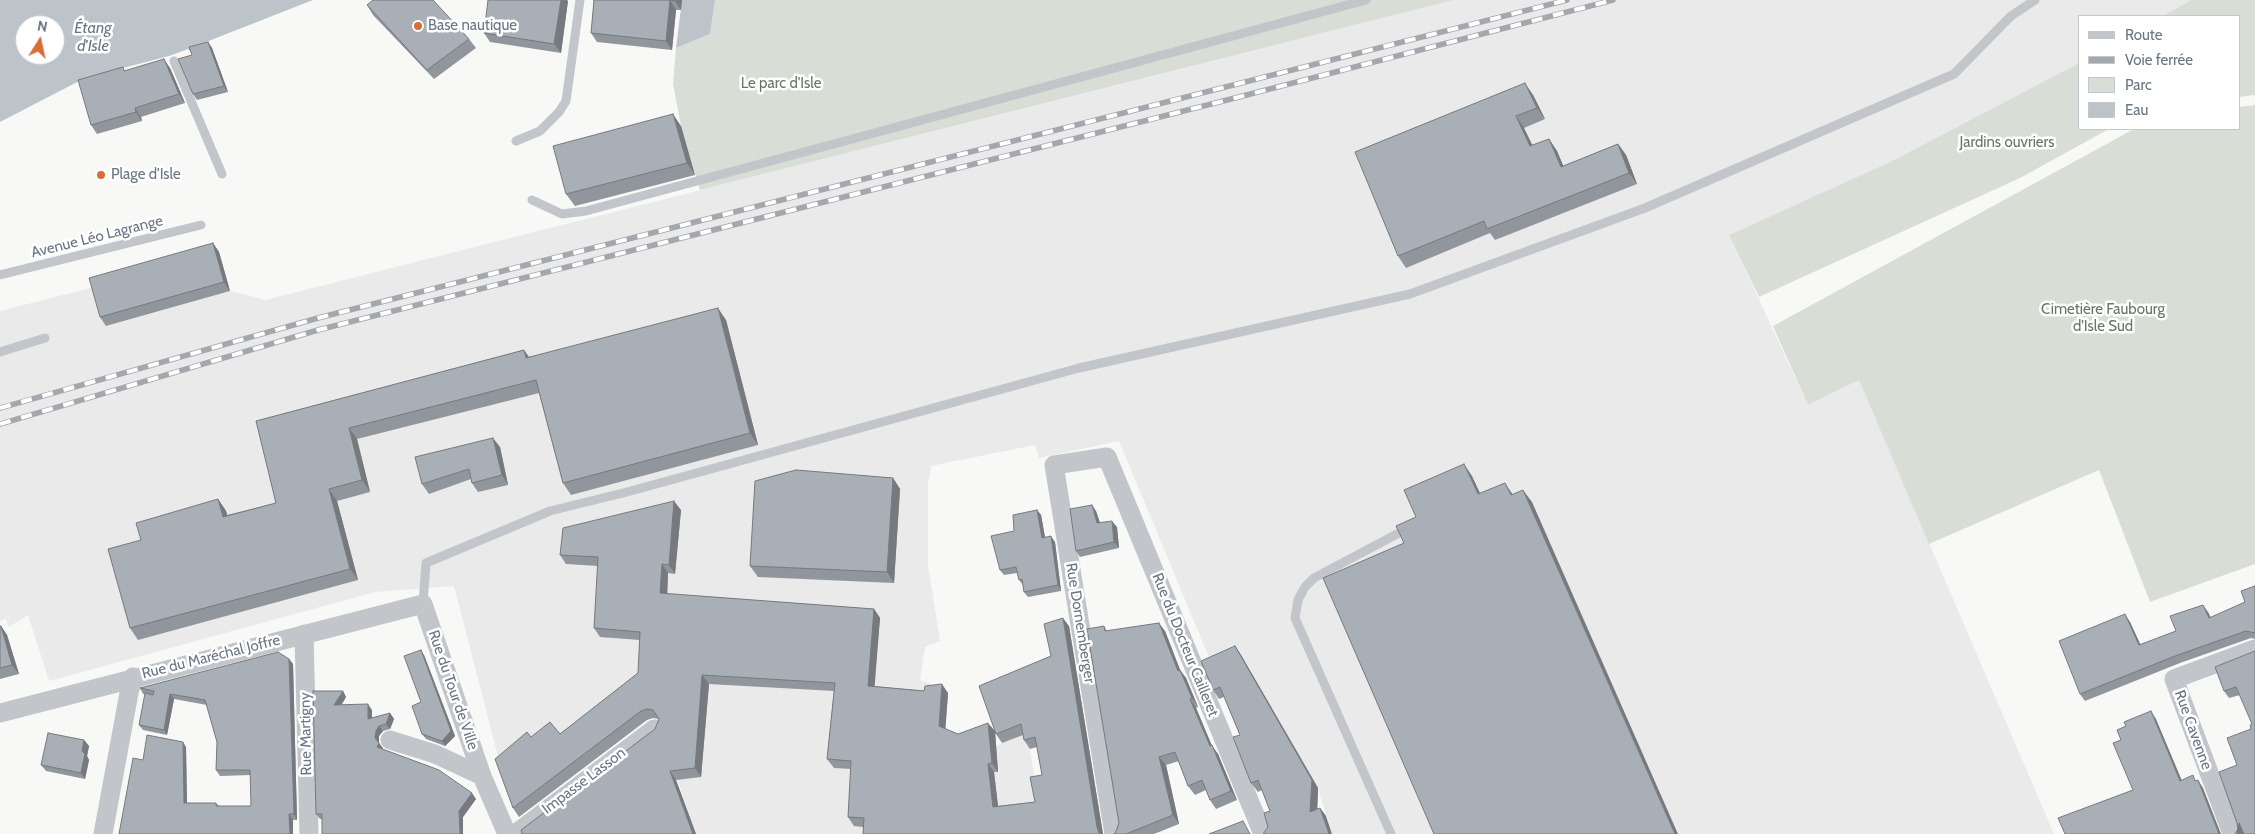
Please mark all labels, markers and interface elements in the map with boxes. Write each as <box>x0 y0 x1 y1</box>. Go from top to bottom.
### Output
north arrow <box>15 15 65 65</box>
legend <box>2078 15 2240 130</box>
text: N <box>36 16 49 36</box>
place label: Base nautique <box>428 17 517 35</box>
water label: Étang d'Isle <box>74 18 112 56</box>
marker: Base nautique <box>412 20 424 32</box>
text: Route <box>2125 26 2163 44</box>
text: Voie ferrée <box>2125 51 2193 69</box>
park label: Le parc d'Isle <box>741 75 821 93</box>
text: Parc <box>2125 76 2152 94</box>
text: Eau <box>2125 101 2148 119</box>
park label: Jardins ouvriers <box>1960 134 2054 152</box>
place label: Plage d'Isle <box>111 166 181 184</box>
marker: Plage d'Isle <box>95 169 107 181</box>
street label: Avenue Léo Lagrange <box>29 212 165 262</box>
park label: Cimetière Faubourg d'Isle Sud <box>2041 301 2165 336</box>
street label: Rue Dornemberger <box>1062 562 1098 684</box>
street label: Rue du Docteur Cailleret <box>1148 570 1222 720</box>
street label: Rue du Tour de Ville <box>424 628 482 752</box>
street label: Rue du Maréchal Joffre <box>140 631 282 683</box>
street label: Rue Cavenne <box>2170 688 2216 772</box>
street label: Rue Martigny <box>296 692 316 776</box>
street label: Impasse Lasson <box>539 744 629 818</box>

